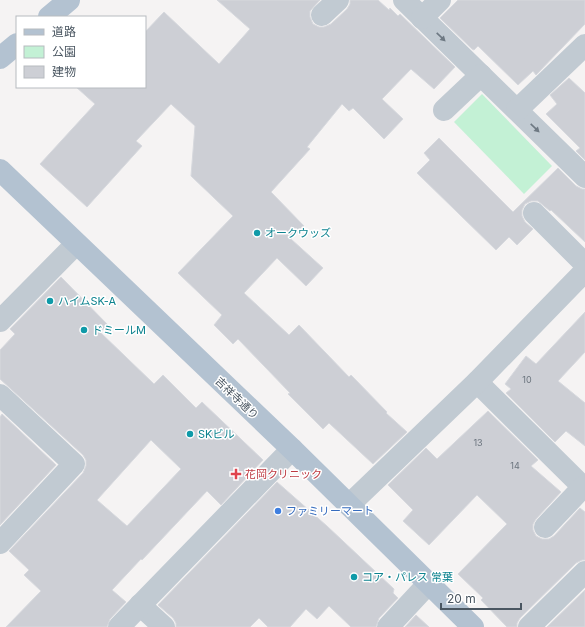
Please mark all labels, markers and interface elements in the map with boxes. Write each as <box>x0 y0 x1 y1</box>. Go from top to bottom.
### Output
legend <box>16 16 146 88</box>
text: 道路 <box>52 24 76 39</box>
one-way arrow <box>436 32 446 42</box>
text: 公園 <box>52 44 76 59</box>
text: 建物 <box>52 64 76 79</box>
one-way arrow <box>530 123 540 133</box>
place label: オークウッズ <box>265 226 331 240</box>
marker: オークウッズ <box>252 228 262 238</box>
place label: ハイムSK-A <box>58 294 117 308</box>
marker: ハイムSK-A <box>45 296 55 306</box>
place label: ドミールM <box>92 323 146 337</box>
marker: ドミールM <box>79 325 89 335</box>
street label: 吉祥寺通り <box>212 374 262 422</box>
house number: 10 <box>522 374 532 385</box>
place label: SKビル <box>198 427 234 441</box>
marker: SKビル <box>185 429 195 439</box>
house number: 13 <box>473 437 483 448</box>
house number: 14 <box>510 460 520 471</box>
place label: 花岡クリニック <box>245 467 322 481</box>
marker: 花岡クリニック <box>230 468 242 480</box>
place label: ファミリーマート <box>286 504 374 518</box>
marker: ファミリーマート <box>273 506 283 516</box>
place label: コア・パレス 常葉 <box>362 570 453 584</box>
marker: コア・パレス 常葉 <box>349 572 359 582</box>
scale bar <box>441 585 521 611</box>
text: 20 m <box>447 591 476 606</box>

